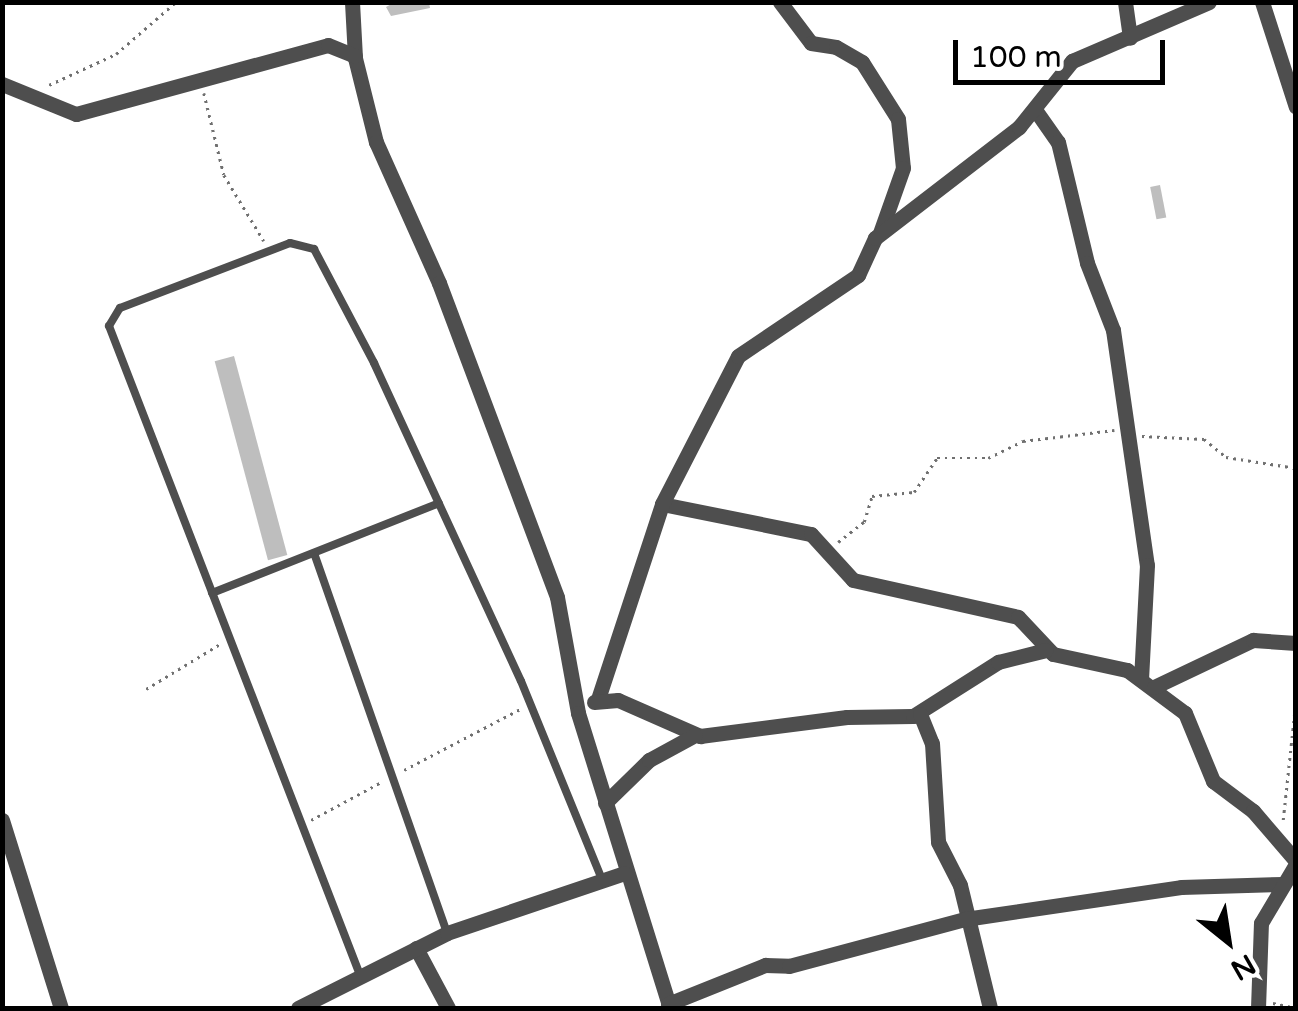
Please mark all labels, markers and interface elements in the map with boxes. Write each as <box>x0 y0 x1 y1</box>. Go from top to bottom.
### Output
scale bar <box>958 20 1170 82</box>
text: 100 m <box>970 39 1062 76</box>
north arrow <box>1178 891 1278 991</box>
text: N <box>1225 947 1261 987</box>

